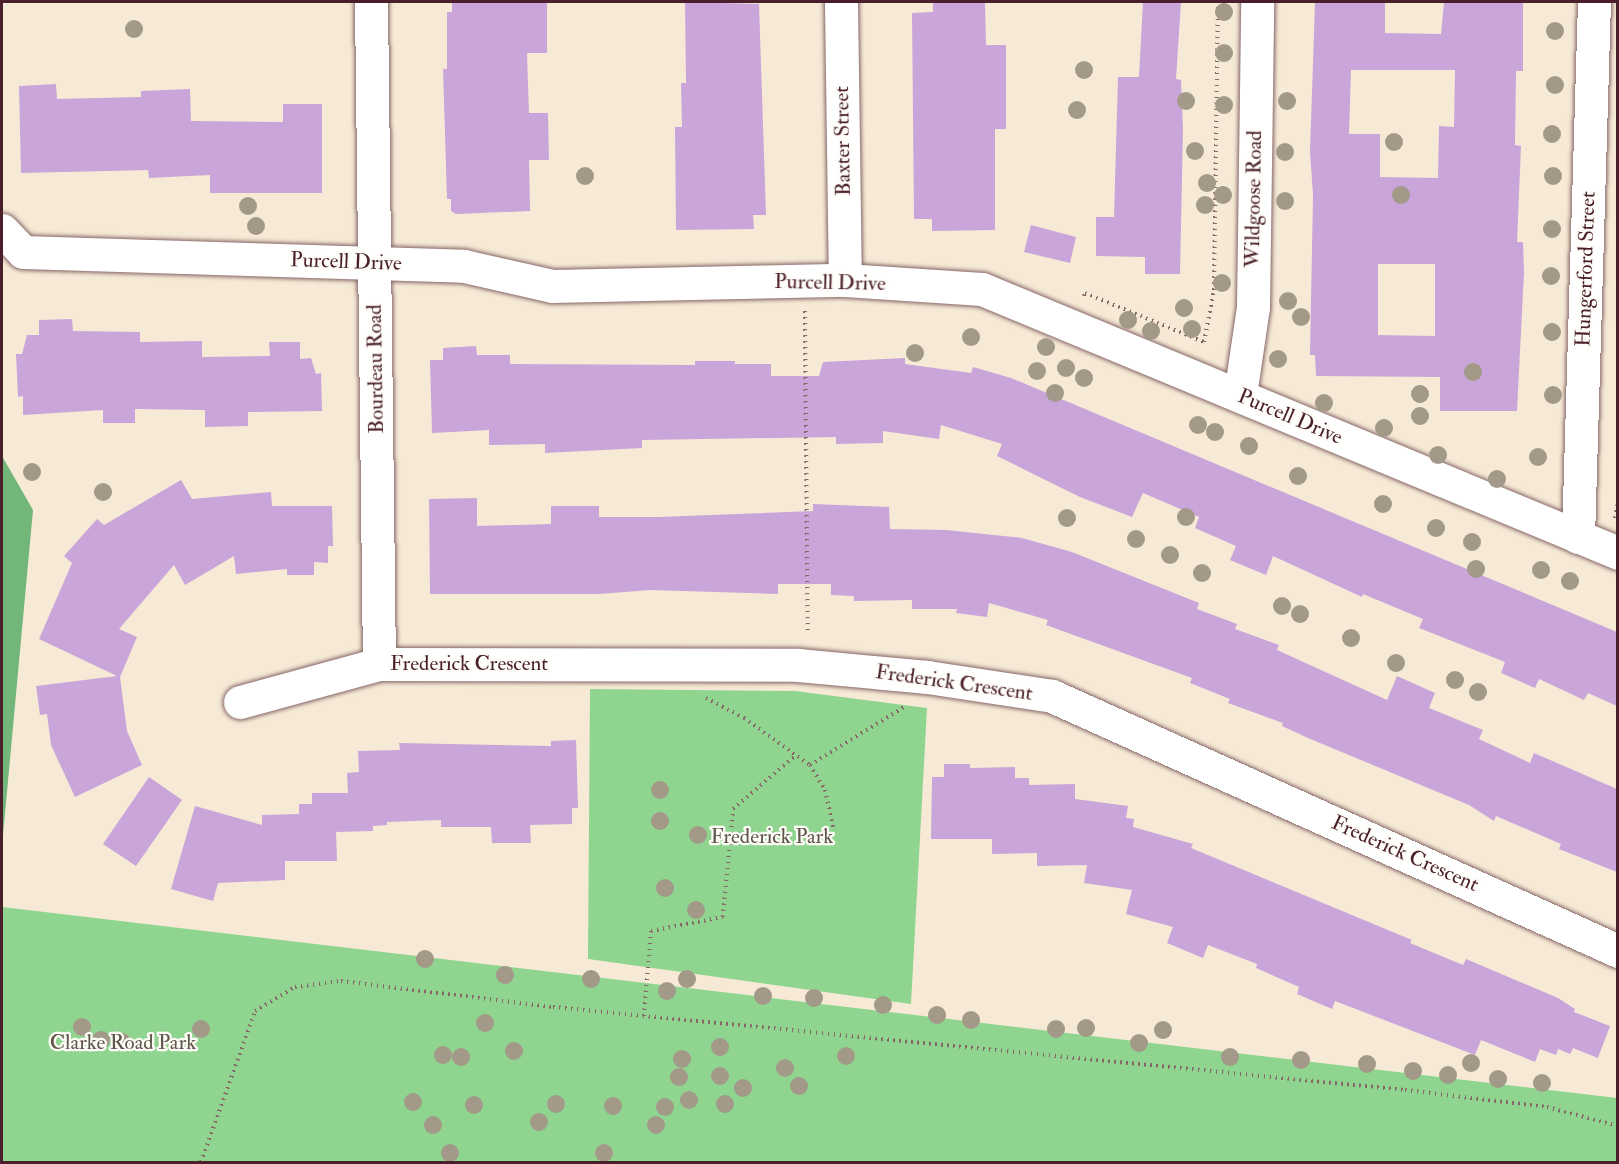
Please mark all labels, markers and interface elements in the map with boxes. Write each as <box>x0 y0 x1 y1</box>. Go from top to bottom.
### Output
street label: Baxter Street <box>829 86 857 196</box>
street label: Wildgoose Road <box>1240 130 1268 268</box>
street label: Hungerford Street <box>1571 191 1601 347</box>
street label: Purcell Drive <box>290 247 402 277</box>
street label: Purcell Drive <box>774 269 886 297</box>
street label: Bourdeau Road <box>362 304 390 434</box>
street label: Purcell Drive <box>1234 384 1346 450</box>
street label: Frederick Crescent <box>390 651 548 677</box>
street label: Frederick Crescent <box>874 660 1034 706</box>
street label: Frederick Crescent <box>1328 810 1482 898</box>
park label: Frederick Park <box>711 824 833 850</box>
park label: Clarke Road Park <box>50 1030 196 1056</box>

